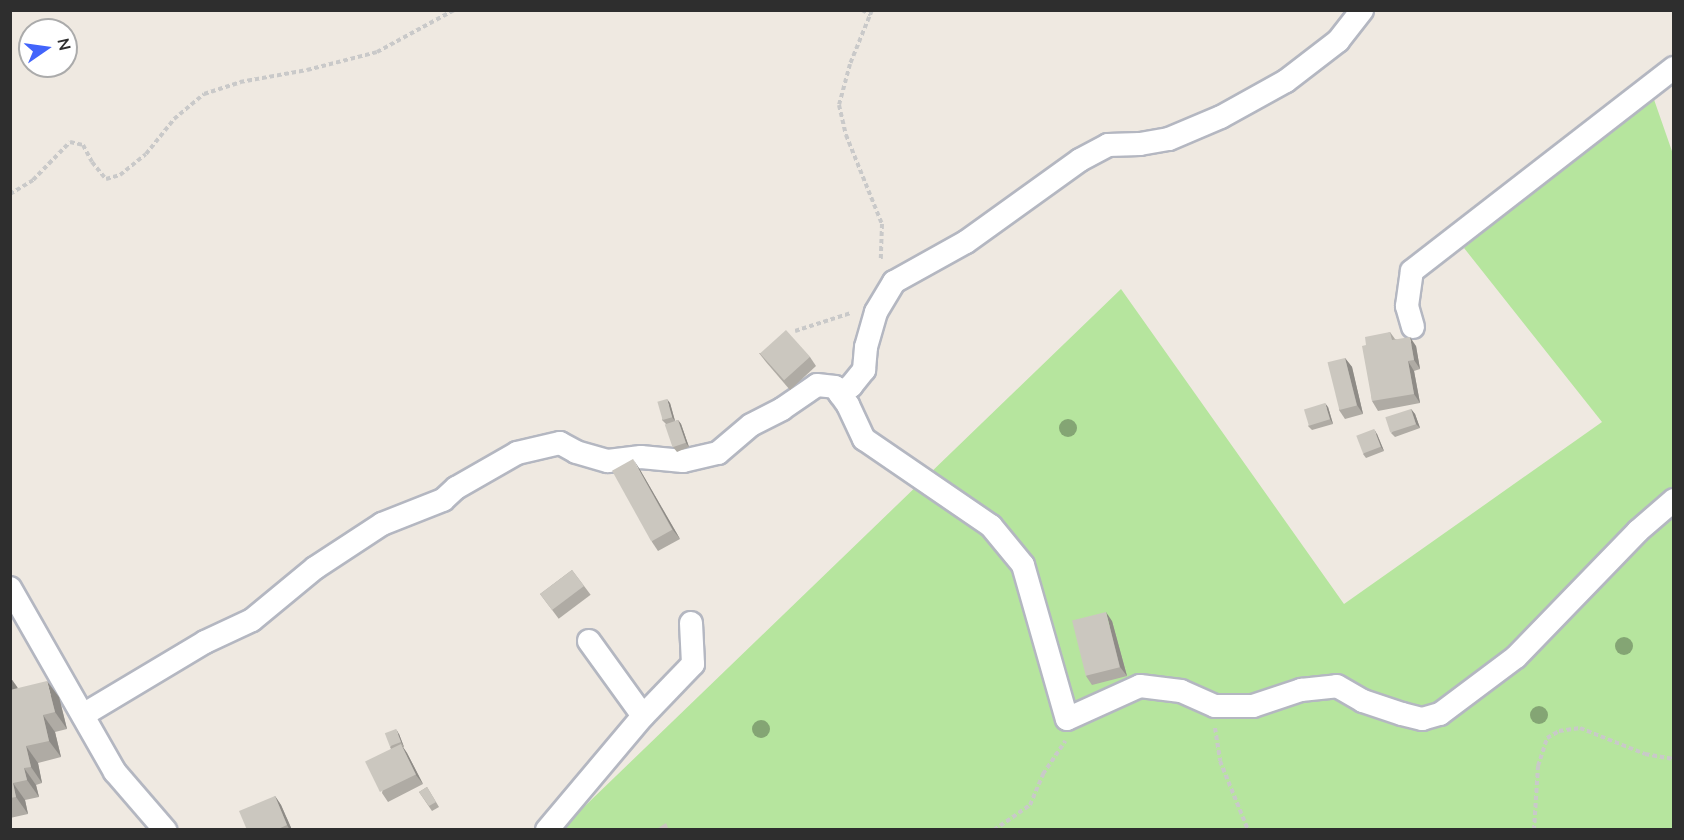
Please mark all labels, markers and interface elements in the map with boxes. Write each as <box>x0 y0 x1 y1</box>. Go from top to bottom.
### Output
north arrow <box>18 18 78 78</box>
text: N <box>52 36 76 53</box>

